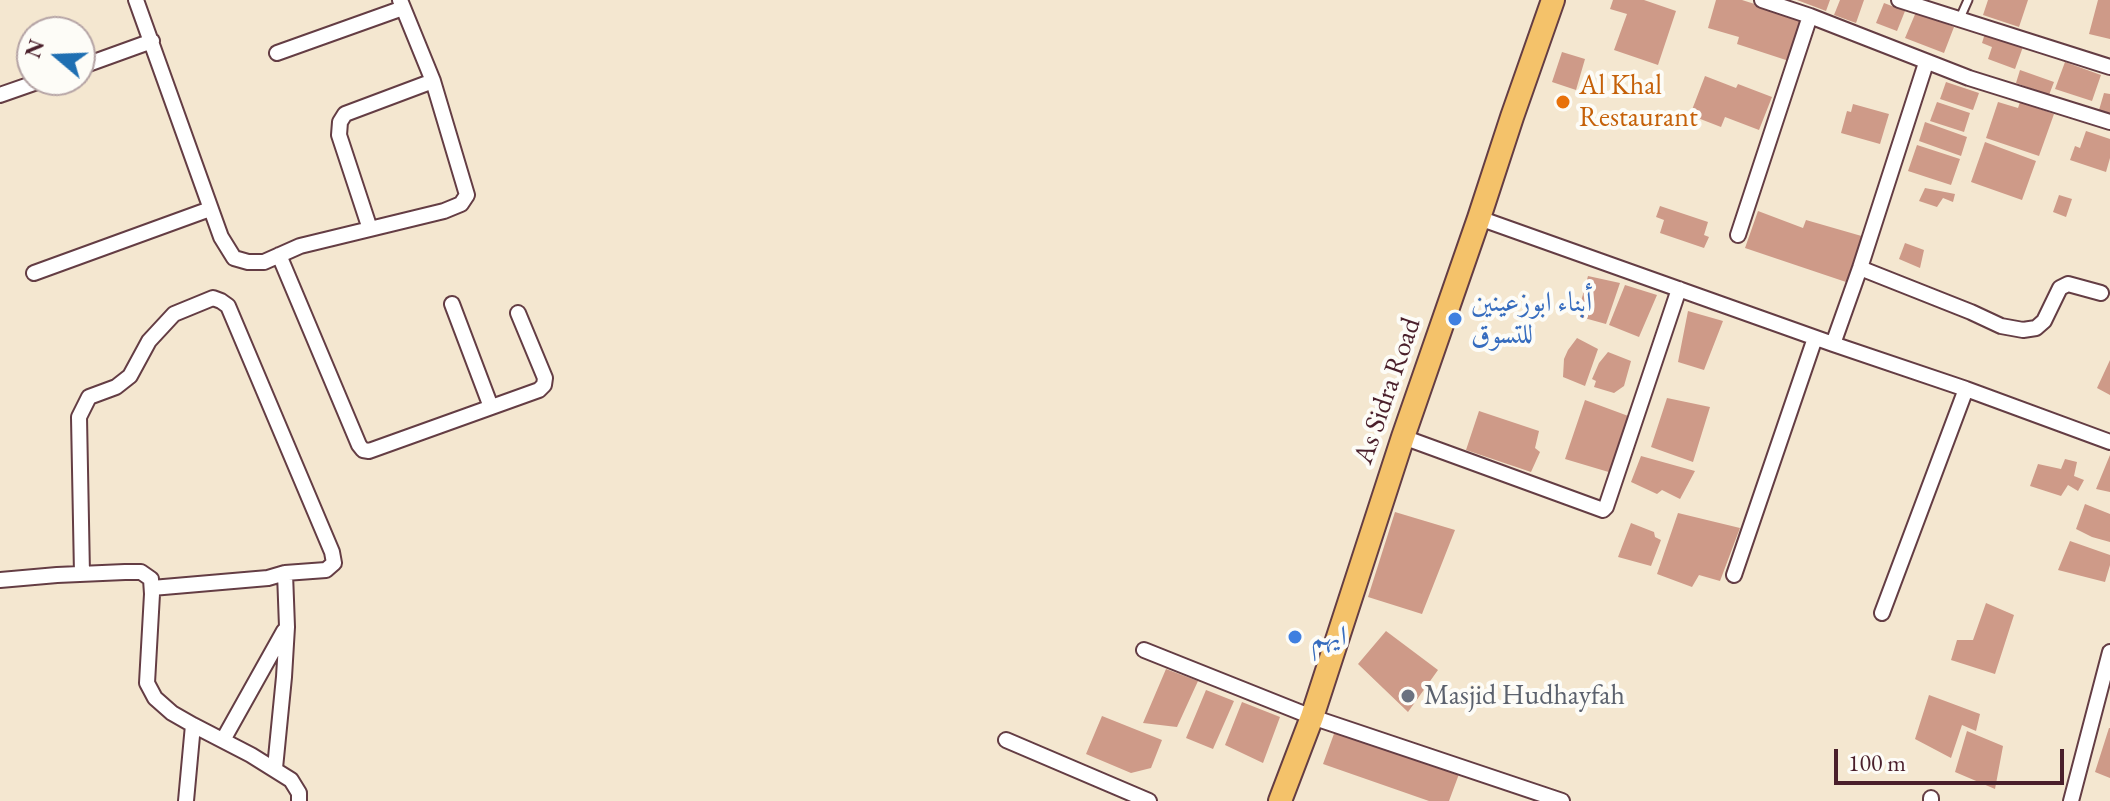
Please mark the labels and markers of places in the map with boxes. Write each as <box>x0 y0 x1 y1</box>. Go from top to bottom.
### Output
place label: Al Khal Restaurant <box>1579 69 1698 135</box>
marker: Al Khal Restaurant <box>1554 93 1572 111</box>
place label: أبناء ابوزعينين للتسوق <box>1471 286 1592 352</box>
marker: أبناء ابوزعينين للتسوق <box>1446 310 1464 328</box>
place label: ايهم <box>1311 620 1347 654</box>
marker: ايهم <box>1286 628 1304 646</box>
place label: Masjid Hudhayfah <box>1424 679 1625 713</box>
marker: Masjid Hudhayfah <box>1399 687 1417 705</box>

